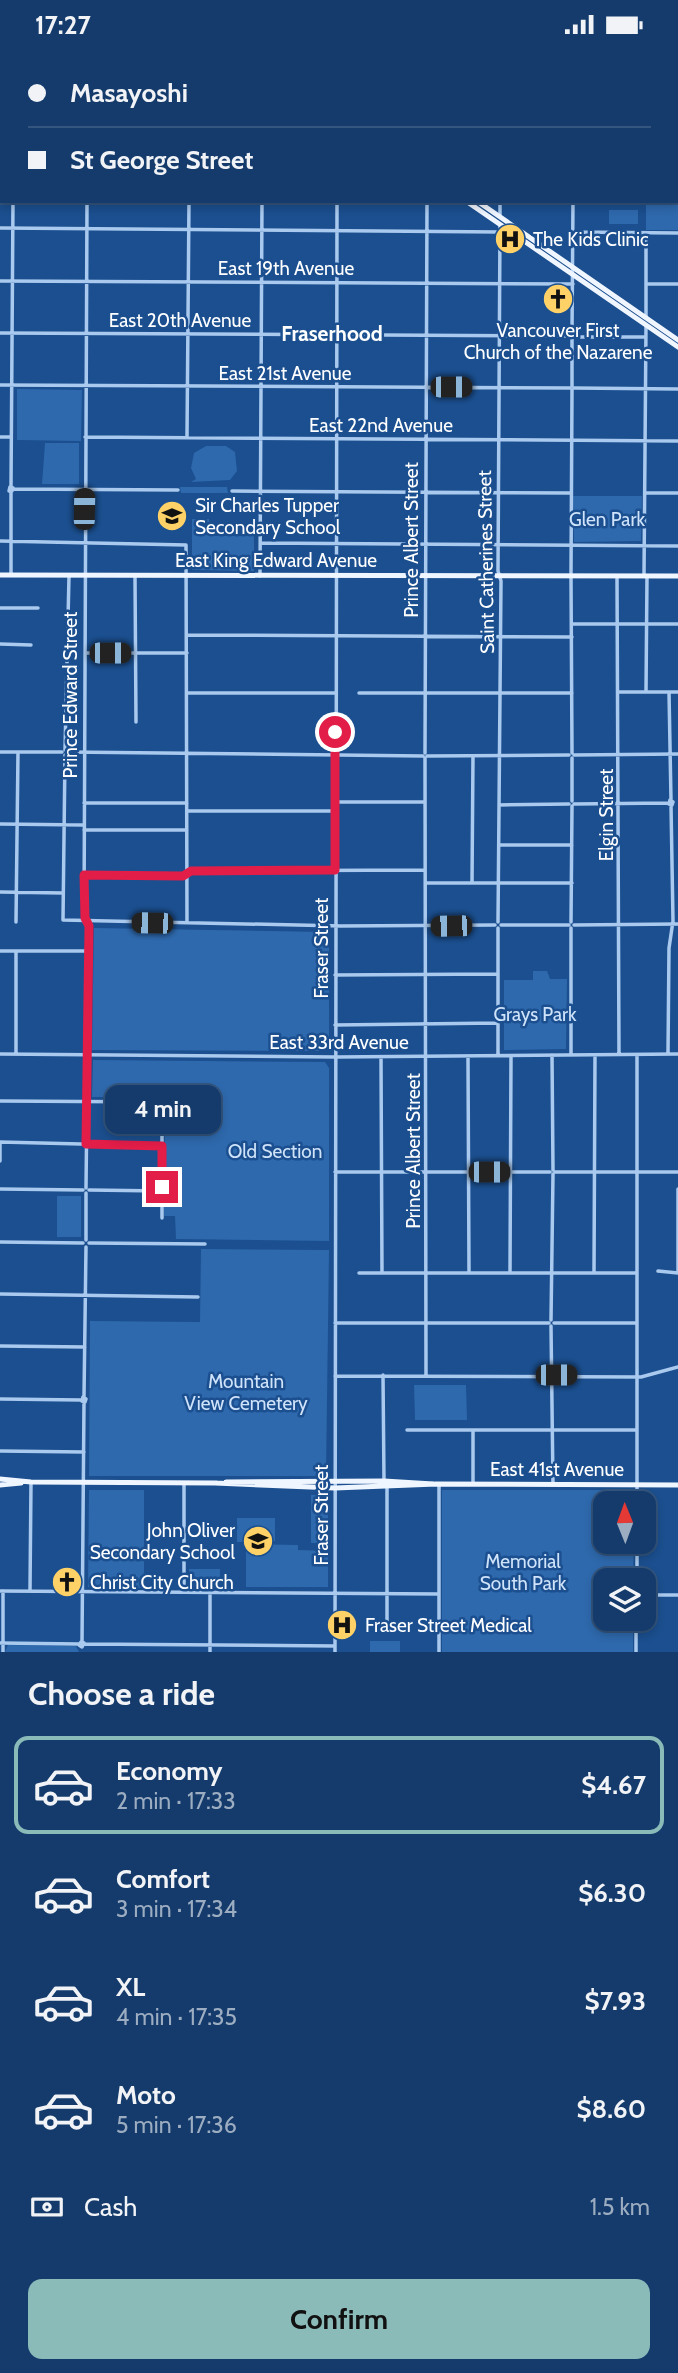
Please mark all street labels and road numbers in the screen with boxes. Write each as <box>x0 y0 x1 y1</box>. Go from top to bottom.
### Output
street label: East 19th Avenue <box>218 257 354 280</box>
street label: East 20th Avenue <box>109 309 252 332</box>
street label: East 21st Avenue <box>218 362 352 385</box>
street label: East 22nd Avenue <box>309 414 453 437</box>
street label: Prince Albert Street <box>400 462 423 618</box>
street label: Saint Catherines Street <box>473 469 499 654</box>
street label: East King Edward Avenue <box>175 549 377 572</box>
street label: Prince Edward Street <box>59 611 82 778</box>
street label: Elgin Street <box>595 768 618 861</box>
street label: Fraser Street <box>310 897 333 998</box>
street label: East 33rd Avenue <box>269 1031 409 1054</box>
street label: Prince Albert Street <box>402 1073 425 1229</box>
street label: East 41st Avenue <box>490 1458 624 1481</box>
street label: Fraser Street <box>310 1464 333 1565</box>

